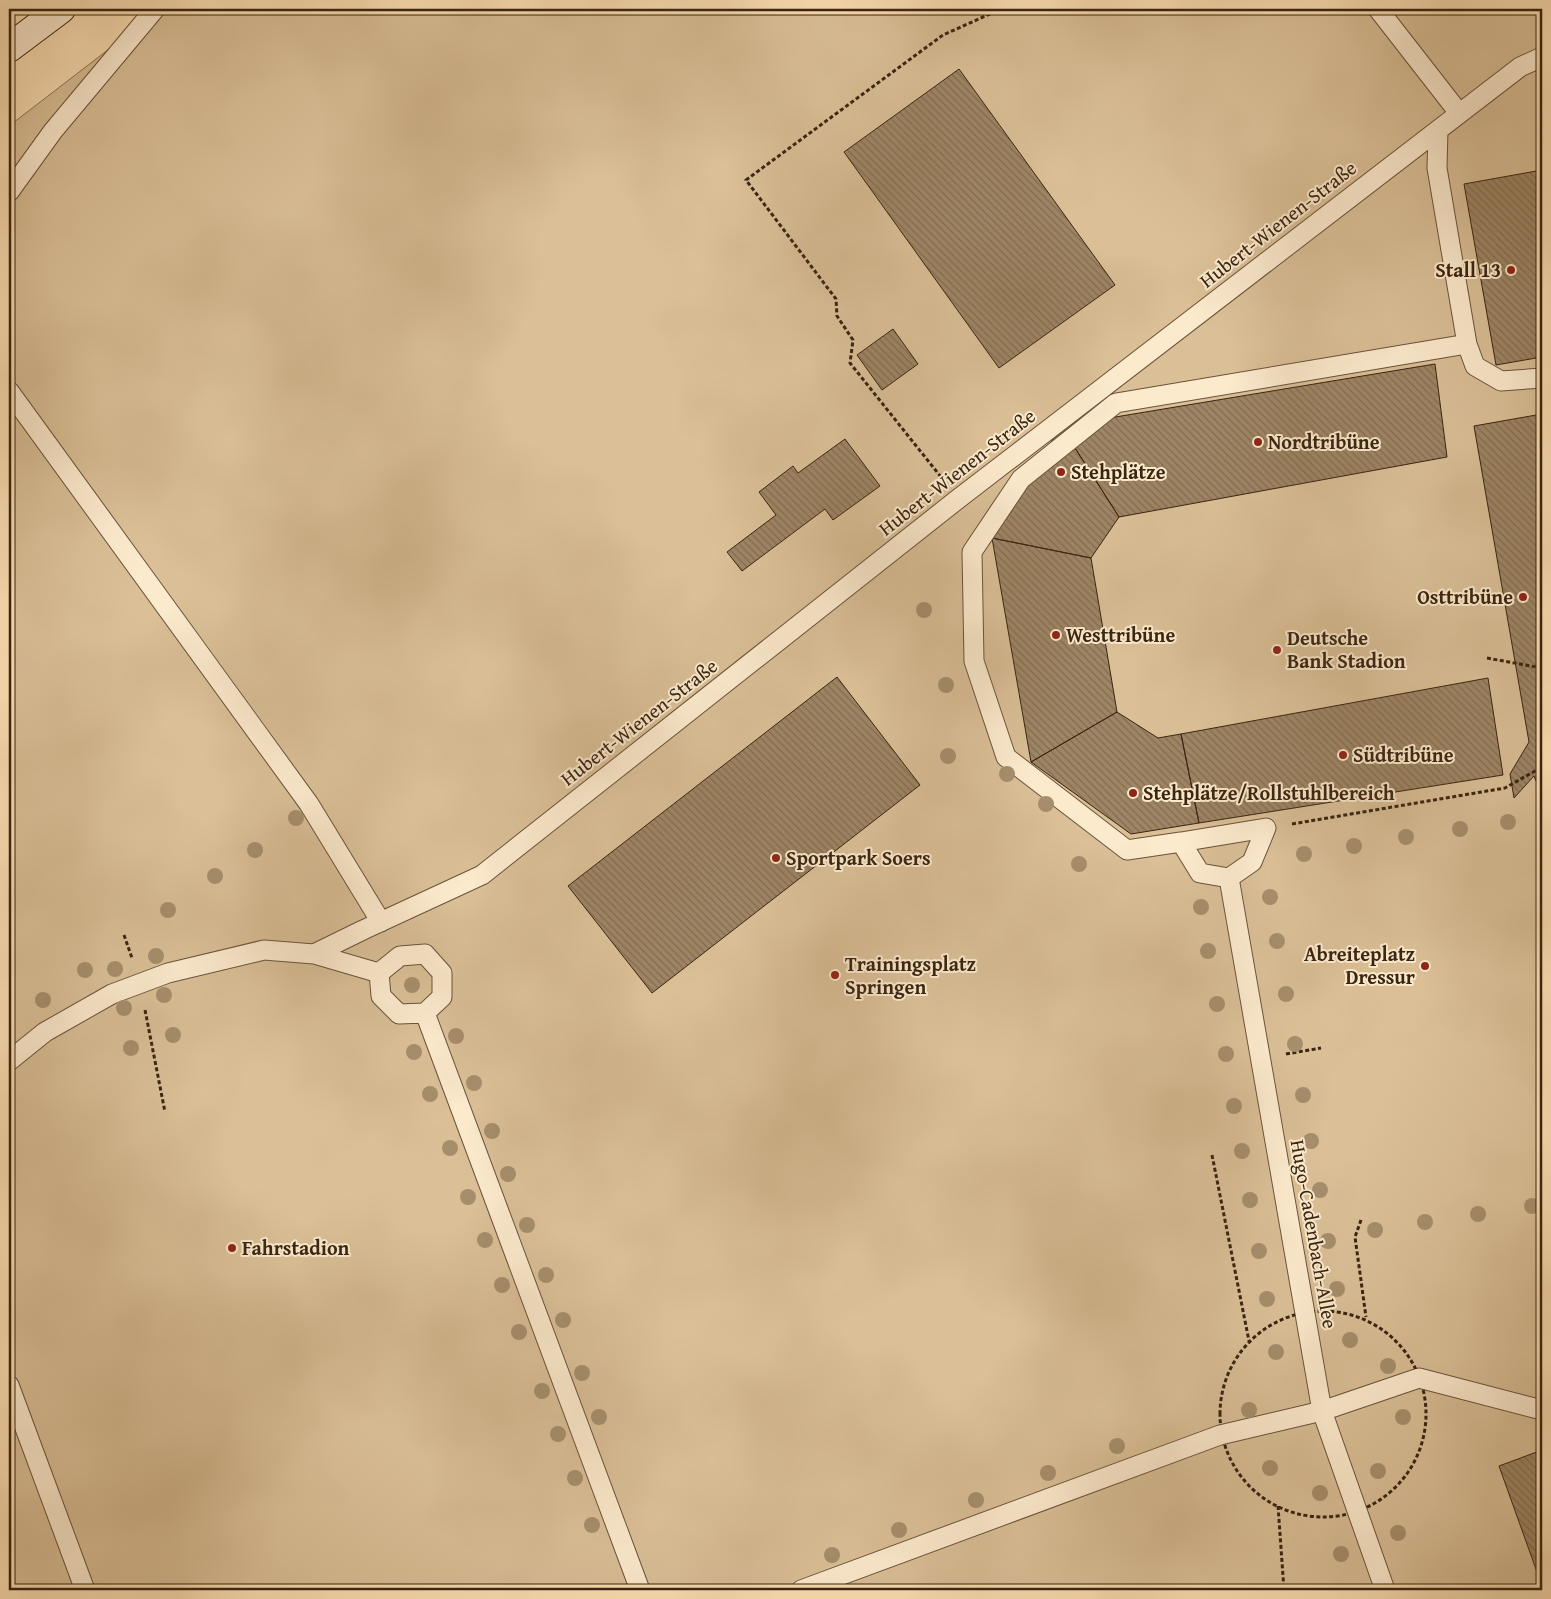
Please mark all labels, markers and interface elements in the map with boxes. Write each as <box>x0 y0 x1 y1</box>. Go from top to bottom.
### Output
street label: Hubert-Wienen-Straße <box>1193 153 1362 294</box>
place label: Stall 13 <box>1435 255 1501 284</box>
marker: Stall 13 <box>1505 264 1517 276</box>
street label: Hubert-Wienen-Straße <box>872 401 1041 542</box>
place label: Nordtribüne <box>1268 427 1380 456</box>
marker: Nordtribüne <box>1252 436 1264 448</box>
place label: Stehplätze <box>1071 457 1166 486</box>
marker: Stehplätze <box>1055 466 1067 478</box>
place label: Osttribüne <box>1417 582 1513 611</box>
marker: Osttribüne <box>1517 591 1529 603</box>
place label: Westtribüne <box>1066 620 1175 649</box>
place label: Deutsche Bank Stadion <box>1287 623 1406 675</box>
marker: Westtribüne <box>1050 629 1062 641</box>
marker: Deutsche Bank Stadion <box>1271 644 1283 656</box>
street label: Hubert-Wienen-Straße <box>554 651 723 792</box>
place label: Südtribüne <box>1353 740 1454 769</box>
marker: Südtribüne <box>1337 749 1349 761</box>
place label: Stehplätze/Rollstuhlbereich <box>1143 778 1395 807</box>
marker: Stehplätze/Rollstuhlbereich <box>1127 787 1139 799</box>
place label: Sportpark Soers <box>786 843 931 872</box>
marker: Sportpark Soers <box>770 852 782 864</box>
place label: Abreiteplatz Dressur <box>1304 939 1415 991</box>
place label: Trainingsplatz Springen <box>845 949 976 1001</box>
marker: Abreiteplatz Dressur <box>1419 960 1431 972</box>
marker: Trainingsplatz Springen <box>829 969 841 981</box>
street label: Hugo-Cadenbach-Allee <box>1284 1137 1345 1331</box>
place label: Fahrstadion <box>242 1233 350 1262</box>
marker: Fahrstadion <box>226 1242 238 1254</box>

